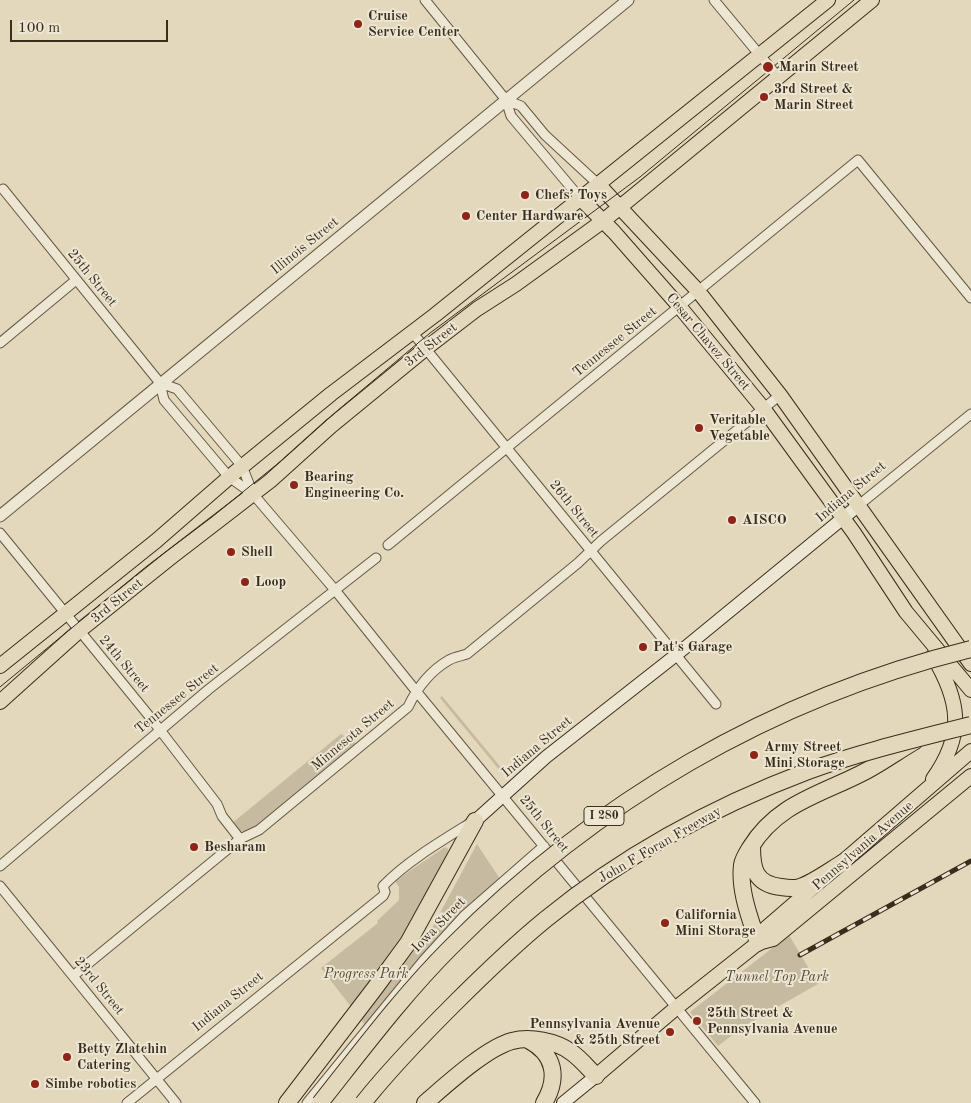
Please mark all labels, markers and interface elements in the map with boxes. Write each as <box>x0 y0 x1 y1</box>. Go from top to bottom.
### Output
place label: Cruise Service Center <box>368 8 459 40</box>
scale bar <box>12 10 170 42</box>
marker: Cruise Service Center <box>352 18 364 30</box>
text: 100 m <box>18 21 60 36</box>
place label: Marin Street <box>779 59 859 75</box>
marker: Marin Street <box>761 60 775 74</box>
place label: 3rd Street & Marin Street <box>774 81 854 114</box>
marker: 3rd Street & Marin Street <box>758 91 770 103</box>
place label: Chefs’ Toys <box>535 187 607 203</box>
marker: Chefs’ Toys <box>519 189 531 201</box>
place label: Center Hardware <box>476 208 584 224</box>
marker: Center Hardware <box>460 210 472 222</box>
street label: Illinois Street <box>268 214 342 278</box>
street label: 25th Street <box>64 246 120 310</box>
street label: Cesar Chavez Street <box>662 290 754 394</box>
street label: Tennessee Street <box>570 303 660 381</box>
street label: 3rd Street <box>401 319 461 371</box>
place label: Veritable Vegetable <box>709 412 770 444</box>
marker: Veritable Vegetable <box>693 422 705 434</box>
street label: Indiana Street <box>812 458 890 526</box>
place label: Bearing Engineering Co. <box>304 469 404 502</box>
street label: 26th Street <box>546 477 602 541</box>
marker: Bearing Engineering Co. <box>288 479 300 491</box>
place label: AISCO <box>742 512 787 528</box>
marker: AISCO <box>726 514 738 526</box>
place label: Shell <box>241 544 273 560</box>
marker: Shell <box>225 546 237 558</box>
place label: Loop <box>255 574 286 590</box>
street label: 3rd Street <box>88 575 146 627</box>
marker: Loop <box>239 576 251 588</box>
street label: 24th Street <box>95 632 153 696</box>
place label: Pat's Garage <box>653 639 732 655</box>
marker: Pat's Garage <box>637 641 649 653</box>
street label: Tennessee Street <box>132 660 222 738</box>
street label: Minnesota Street <box>308 695 398 775</box>
street label: Indiana Street <box>498 713 576 781</box>
place label: Army Street Mini Storage <box>764 739 845 772</box>
marker: Army Street Mini Storage <box>748 749 760 761</box>
street label: 25th Street <box>516 792 572 856</box>
street label: Pennsylvania Avenue <box>809 798 917 894</box>
street label: John F Foran Freeway <box>596 803 724 887</box>
road number: I 280 <box>584 806 624 826</box>
place label: Besharam <box>204 839 266 855</box>
marker: Besharam <box>188 841 200 853</box>
street label: Iowa Street <box>408 894 470 956</box>
place label: California Mini Storage <box>675 907 756 940</box>
marker: California Mini Storage <box>659 917 671 929</box>
street label: 23rd Street <box>70 953 128 1019</box>
park label: Progress Park <box>324 966 408 982</box>
street label: Indiana Street <box>189 968 267 1036</box>
park label: Tunnel Top Park <box>725 969 829 985</box>
place label: 25th Street & Pennsylvania Avenue <box>707 1005 838 1038</box>
marker: 25th Street & Pennsylvania Avenue <box>691 1015 703 1027</box>
place label: Pennsylvania Avenue & 25th Street <box>529 1016 660 1048</box>
marker: Pennsylvania Avenue & 25th Street <box>664 1026 676 1038</box>
place label: Betty Zlatchin Catering <box>77 1041 167 1074</box>
marker: Betty Zlatchin Catering <box>61 1051 73 1063</box>
place label: Simbe robotics <box>45 1076 136 1092</box>
marker: Simbe robotics <box>29 1078 41 1090</box>

